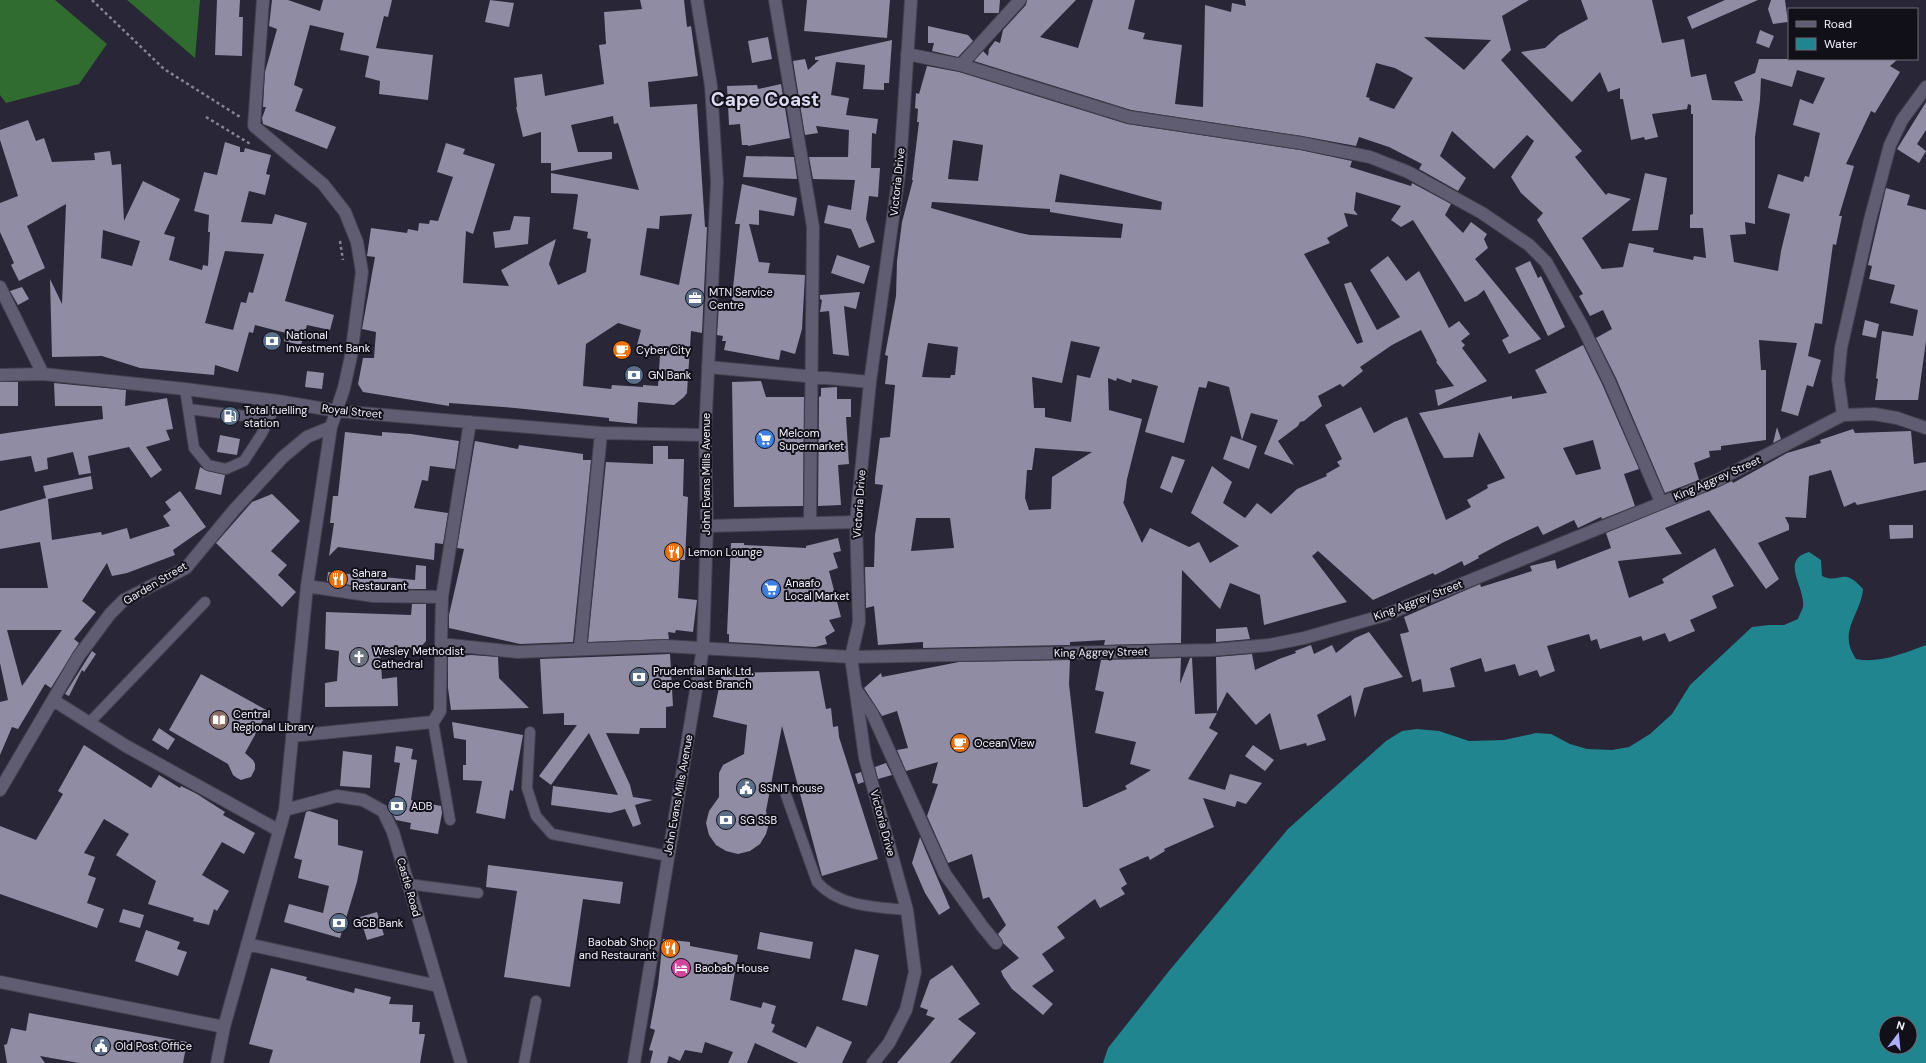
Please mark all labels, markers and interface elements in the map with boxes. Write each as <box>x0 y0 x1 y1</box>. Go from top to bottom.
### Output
legend <box>1788 8 1918 60</box>
text: Road <box>1824 16 1852 32</box>
text: Water <box>1824 36 1858 52</box>
district label: Cape Coast <box>711 87 819 112</box>
street label: Victoria Drive <box>886 147 908 217</box>
place label: MTN Service Centre <box>709 285 773 312</box>
office icon: MTN Service Centre <box>684 287 706 309</box>
place label: National Investment Bank <box>286 328 371 355</box>
bank icon: National Investment Bank <box>261 330 283 352</box>
cafe icon: Cyber City <box>611 339 633 361</box>
place label: Cyber City <box>636 343 691 357</box>
bank icon: GN Bank <box>623 364 645 386</box>
place label: GN Bank <box>648 368 692 382</box>
street label: Royal Street <box>321 401 383 421</box>
place label: Total fuelling station <box>244 403 307 430</box>
fuel station icon: Total fuelling station <box>219 405 241 427</box>
street label: John Evans Mills Avenue <box>699 413 713 535</box>
place label: Melcom Supermarket <box>779 426 844 453</box>
supermarket icon: Melcom Supermarket <box>754 428 776 450</box>
street label: King Aggrey Street <box>1671 452 1763 504</box>
street label: Victoria Drive <box>850 469 868 539</box>
restaurant icon: Lemon Lounge <box>663 541 685 563</box>
place label: Lemon Lounge <box>688 545 762 559</box>
street label: Garden Street <box>121 559 189 607</box>
place label: Sahara Restaurant <box>352 566 407 593</box>
restaurant icon: Sahara Restaurant <box>327 568 349 590</box>
place label: Anaafo Local Market <box>785 576 850 603</box>
street label: King Aggrey Street <box>1372 577 1464 623</box>
supermarket icon: Anaafo Local Market <box>760 578 782 600</box>
place label: Wesley Methodist Cathedral <box>373 644 464 671</box>
street label: King Aggrey Street <box>1054 644 1148 660</box>
church icon: Wesley Methodist Cathedral <box>348 646 370 668</box>
place label: Prudential Bank Ltd. Cape Coast Branch <box>653 664 753 691</box>
bank icon: Prudential Bank Ltd. Cape Coast Branch <box>628 666 650 688</box>
place label: Central Regional Library <box>233 707 314 734</box>
library icon: Central Regional Library <box>208 709 230 731</box>
cafe icon: Ocean View <box>949 732 971 754</box>
street label: John Evans Mills Avenue <box>660 733 696 857</box>
place label: Ocean View <box>974 736 1035 750</box>
public building icon: SSNIT house <box>735 777 757 799</box>
place label: SSNIT house <box>760 781 823 795</box>
street label: Victoria Drive <box>867 788 899 858</box>
bank icon: ADB <box>386 795 408 817</box>
place label: ADB <box>411 799 433 813</box>
bank icon: SG SSB <box>715 809 737 831</box>
place label: SG SSB <box>740 813 777 827</box>
street label: Castle Road <box>394 856 424 918</box>
bank icon: GCB Bank <box>328 912 350 934</box>
place label: GCB Bank <box>353 916 404 930</box>
place label: Baobab Shop and Restaurant <box>579 935 656 962</box>
restaurant icon: Baobab Shop and Restaurant <box>659 937 681 959</box>
hotel icon: Baobab House <box>670 957 692 979</box>
place label: Baobab House <box>695 961 769 975</box>
north arrow <box>1878 1015 1918 1055</box>
text: N <box>1895 1018 1907 1033</box>
public building icon: Old Post Office <box>90 1035 112 1057</box>
place label: Old Post Office <box>115 1039 192 1053</box>

